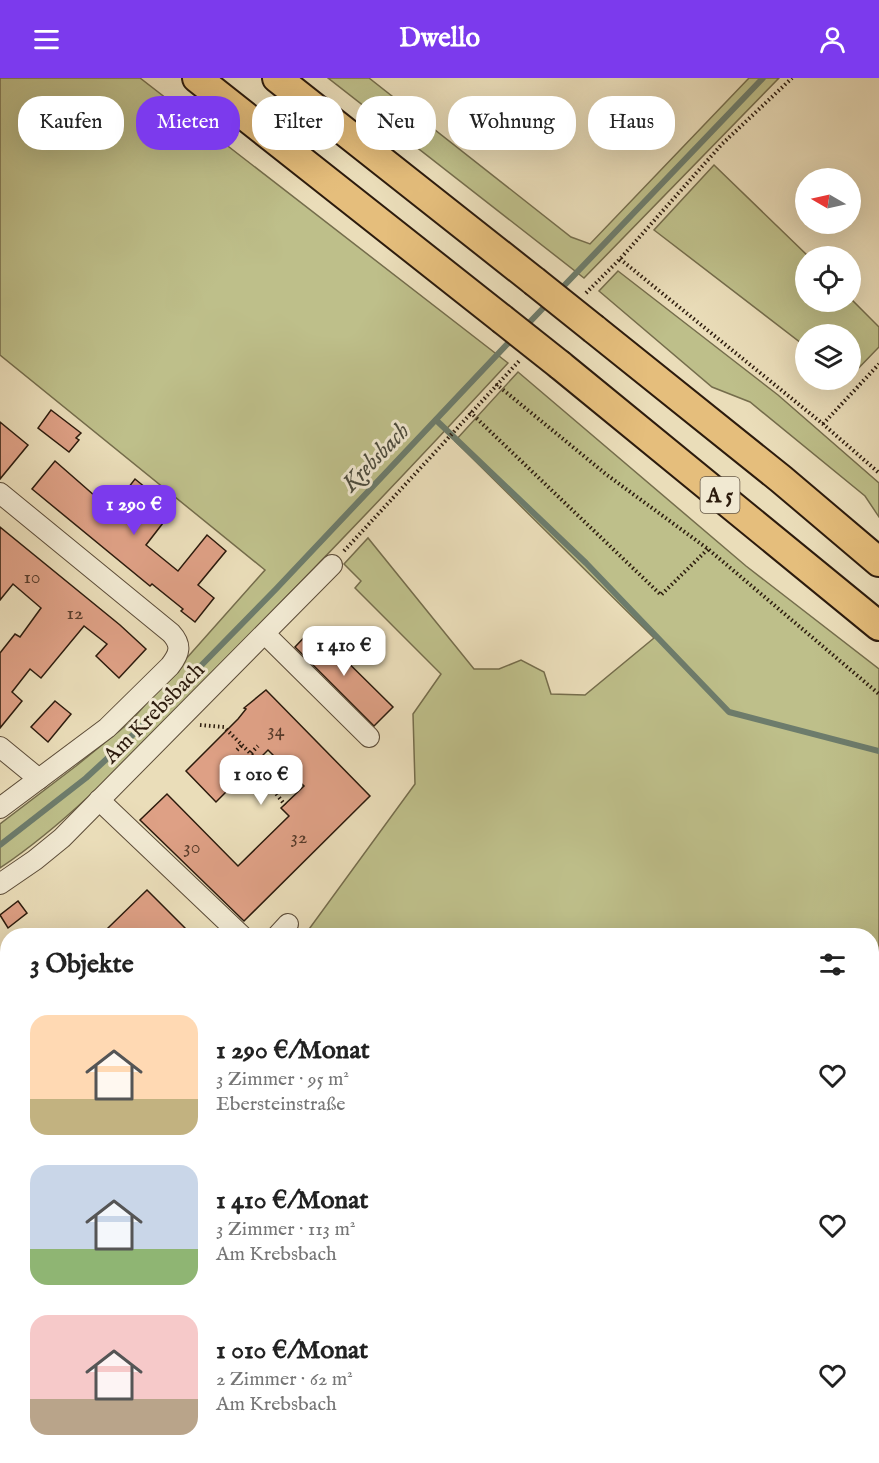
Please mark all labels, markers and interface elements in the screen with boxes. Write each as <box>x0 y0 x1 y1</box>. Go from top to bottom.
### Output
text: Dwello <box>399 22 480 56</box>
icon: menu <box>30 23 63 56</box>
icon: person <box>816 23 849 56</box>
chip: Kaufen <box>18 96 124 150</box>
chip: Mieten <box>136 96 240 150</box>
chip: Filter <box>252 96 344 150</box>
chip: Neu <box>356 96 436 150</box>
chip: Wohnung <box>448 96 576 150</box>
chip: Haus <box>588 96 675 150</box>
north arrow <box>795 168 861 234</box>
map controls <box>795 168 861 390</box>
button: locate <box>795 246 861 312</box>
button: layers <box>795 324 861 390</box>
water label: Krebsbach <box>335 417 417 500</box>
road number: A 5 <box>700 477 740 513</box>
pin: 1 290 € <box>79 485 189 536</box>
text: 1 290 € <box>106 492 162 517</box>
house number: 10 <box>23 565 41 590</box>
house number: 12 <box>67 601 83 626</box>
pin: 1 410 € <box>289 626 399 677</box>
text: 1 410 € <box>317 633 371 658</box>
street label: Am Krebsbach <box>97 656 211 771</box>
house number: 34 <box>267 718 285 743</box>
pin: 1 010 € <box>206 755 316 806</box>
text: 1 010 € <box>234 762 288 787</box>
house number: 32 <box>291 825 307 850</box>
house number: 30 <box>183 835 201 860</box>
text: 3 Objekte <box>30 948 134 981</box>
icon: filters <box>816 948 849 981</box>
text: 1 290 €/Monat <box>216 1034 370 1067</box>
icon: home <box>78 1039 150 1111</box>
icon: heart <box>816 1059 849 1092</box>
text: 3 Zimmer · 95 m² <box>216 1067 349 1092</box>
text: Ebersteinstraße <box>216 1092 346 1117</box>
text: 1 410 €/Monat <box>216 1184 368 1217</box>
icon: home <box>78 1189 150 1261</box>
icon: heart <box>816 1209 849 1242</box>
text: 3 Zimmer · 113 m² <box>216 1217 355 1242</box>
text: Am Krebsbach <box>216 1242 337 1267</box>
text: 1 010 €/Monat <box>216 1334 368 1367</box>
icon: home <box>78 1339 150 1411</box>
icon: heart <box>816 1359 849 1392</box>
text: 2 Zimmer · 62 m² <box>216 1367 353 1392</box>
text: Am Krebsbach <box>216 1392 337 1417</box>

